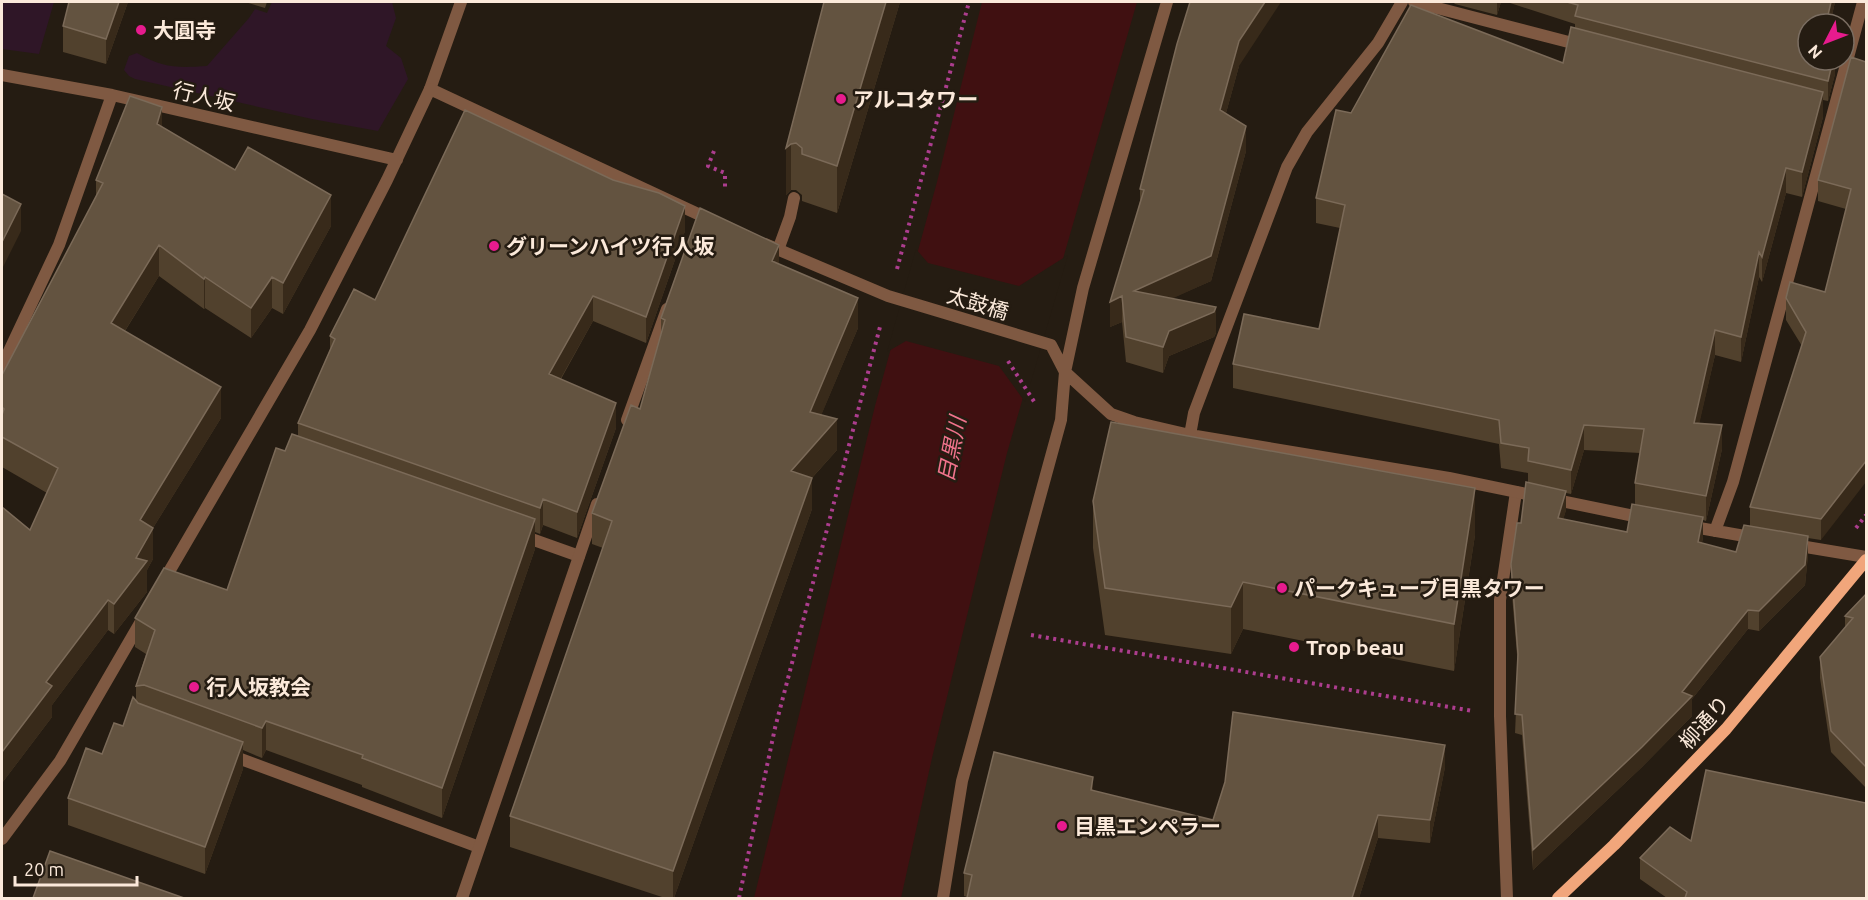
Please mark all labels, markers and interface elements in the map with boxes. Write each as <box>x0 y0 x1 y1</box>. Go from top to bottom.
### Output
north arrow <box>1796 12 1856 72</box>
place label: 大圓寺 <box>153 18 216 42</box>
marker: 大圓寺 <box>134 23 148 37</box>
text: N <box>1804 42 1826 62</box>
street label: 行人坂 <box>171 77 237 115</box>
place label: アルコタワー <box>853 87 978 111</box>
marker: アルコタワー <box>834 92 848 106</box>
place label: グリーンハイツ行人坂 <box>506 234 715 258</box>
marker: グリーンハイツ行人坂 <box>487 239 501 253</box>
street label: 太鼓橋 <box>944 282 1012 324</box>
water label: 目黒川 <box>932 412 970 484</box>
place label: パークキューブ目黒タワー <box>1294 576 1545 600</box>
marker: パークキューブ目黒タワー <box>1275 581 1289 595</box>
place label: Trop beau <box>1306 635 1404 659</box>
marker: Trop beau <box>1287 640 1301 654</box>
place label: 行人坂教会 <box>206 675 311 699</box>
marker: 行人坂教会 <box>187 680 201 694</box>
street label: 柳通り <box>1674 691 1734 753</box>
place label: 目黒エンペラー <box>1074 814 1221 838</box>
marker: 目黒エンペラー <box>1055 819 1069 833</box>
scale bar <box>15 849 136 887</box>
text: 20 m <box>24 859 64 879</box>

